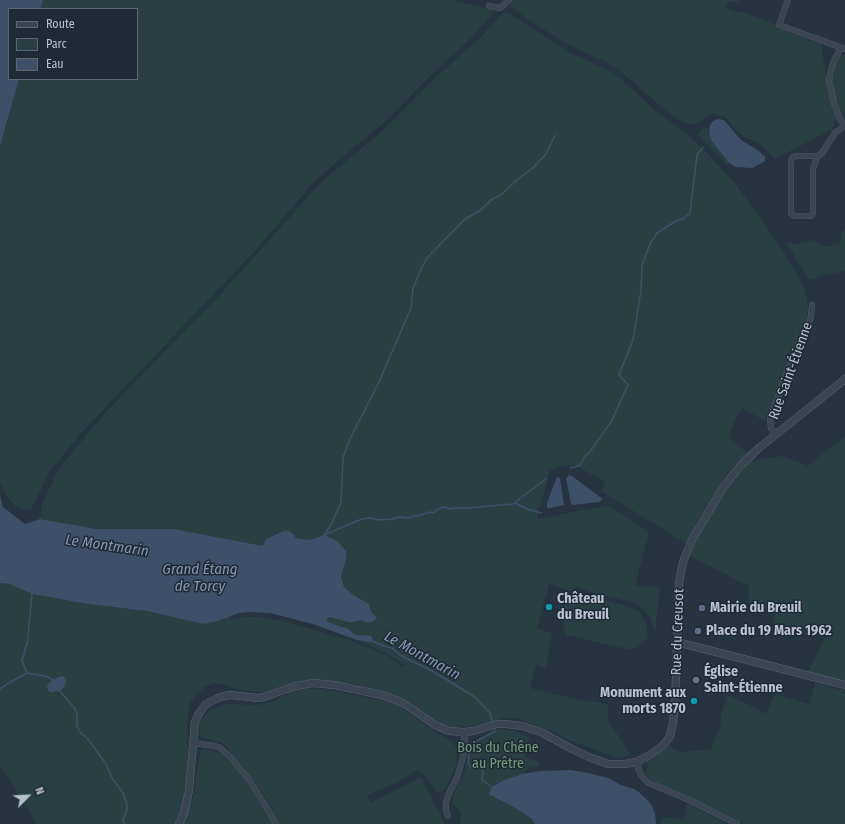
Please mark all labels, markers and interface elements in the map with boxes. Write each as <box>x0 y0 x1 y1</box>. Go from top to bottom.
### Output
legend <box>8 8 138 80</box>
text: Route <box>46 17 75 31</box>
text: Parc <box>46 37 67 51</box>
text: Eau <box>46 57 64 71</box>
street label: Rue Saint-Étienne <box>766 320 816 422</box>
water label: Le Montmarin <box>64 531 150 561</box>
water label: Grand Étang de Torcy <box>162 561 238 596</box>
street label: Rue du Creusot <box>668 588 688 676</box>
place label: Château du Breuil <box>557 591 609 624</box>
place label: Mairie du Breuil <box>710 600 802 616</box>
marker: Château du Breuil <box>544 602 554 612</box>
marker: Mairie du Breuil <box>697 603 707 613</box>
place label: Place du 19 Mars 1962 <box>706 623 832 639</box>
marker: Place du 19 Mars 1962 <box>693 626 703 636</box>
water label: Le Montmarin <box>381 628 463 684</box>
place label: Église Saint-Étienne <box>704 664 783 696</box>
marker: Église Saint-Étienne <box>691 675 701 685</box>
place label: Monument aux morts 1870 <box>600 685 686 718</box>
marker: Monument aux morts 1870 <box>689 696 699 706</box>
park label: Bois du Chêne au Prêtre <box>457 740 539 772</box>
north arrow <box>8 776 48 816</box>
text: N <box>32 785 47 797</box>

